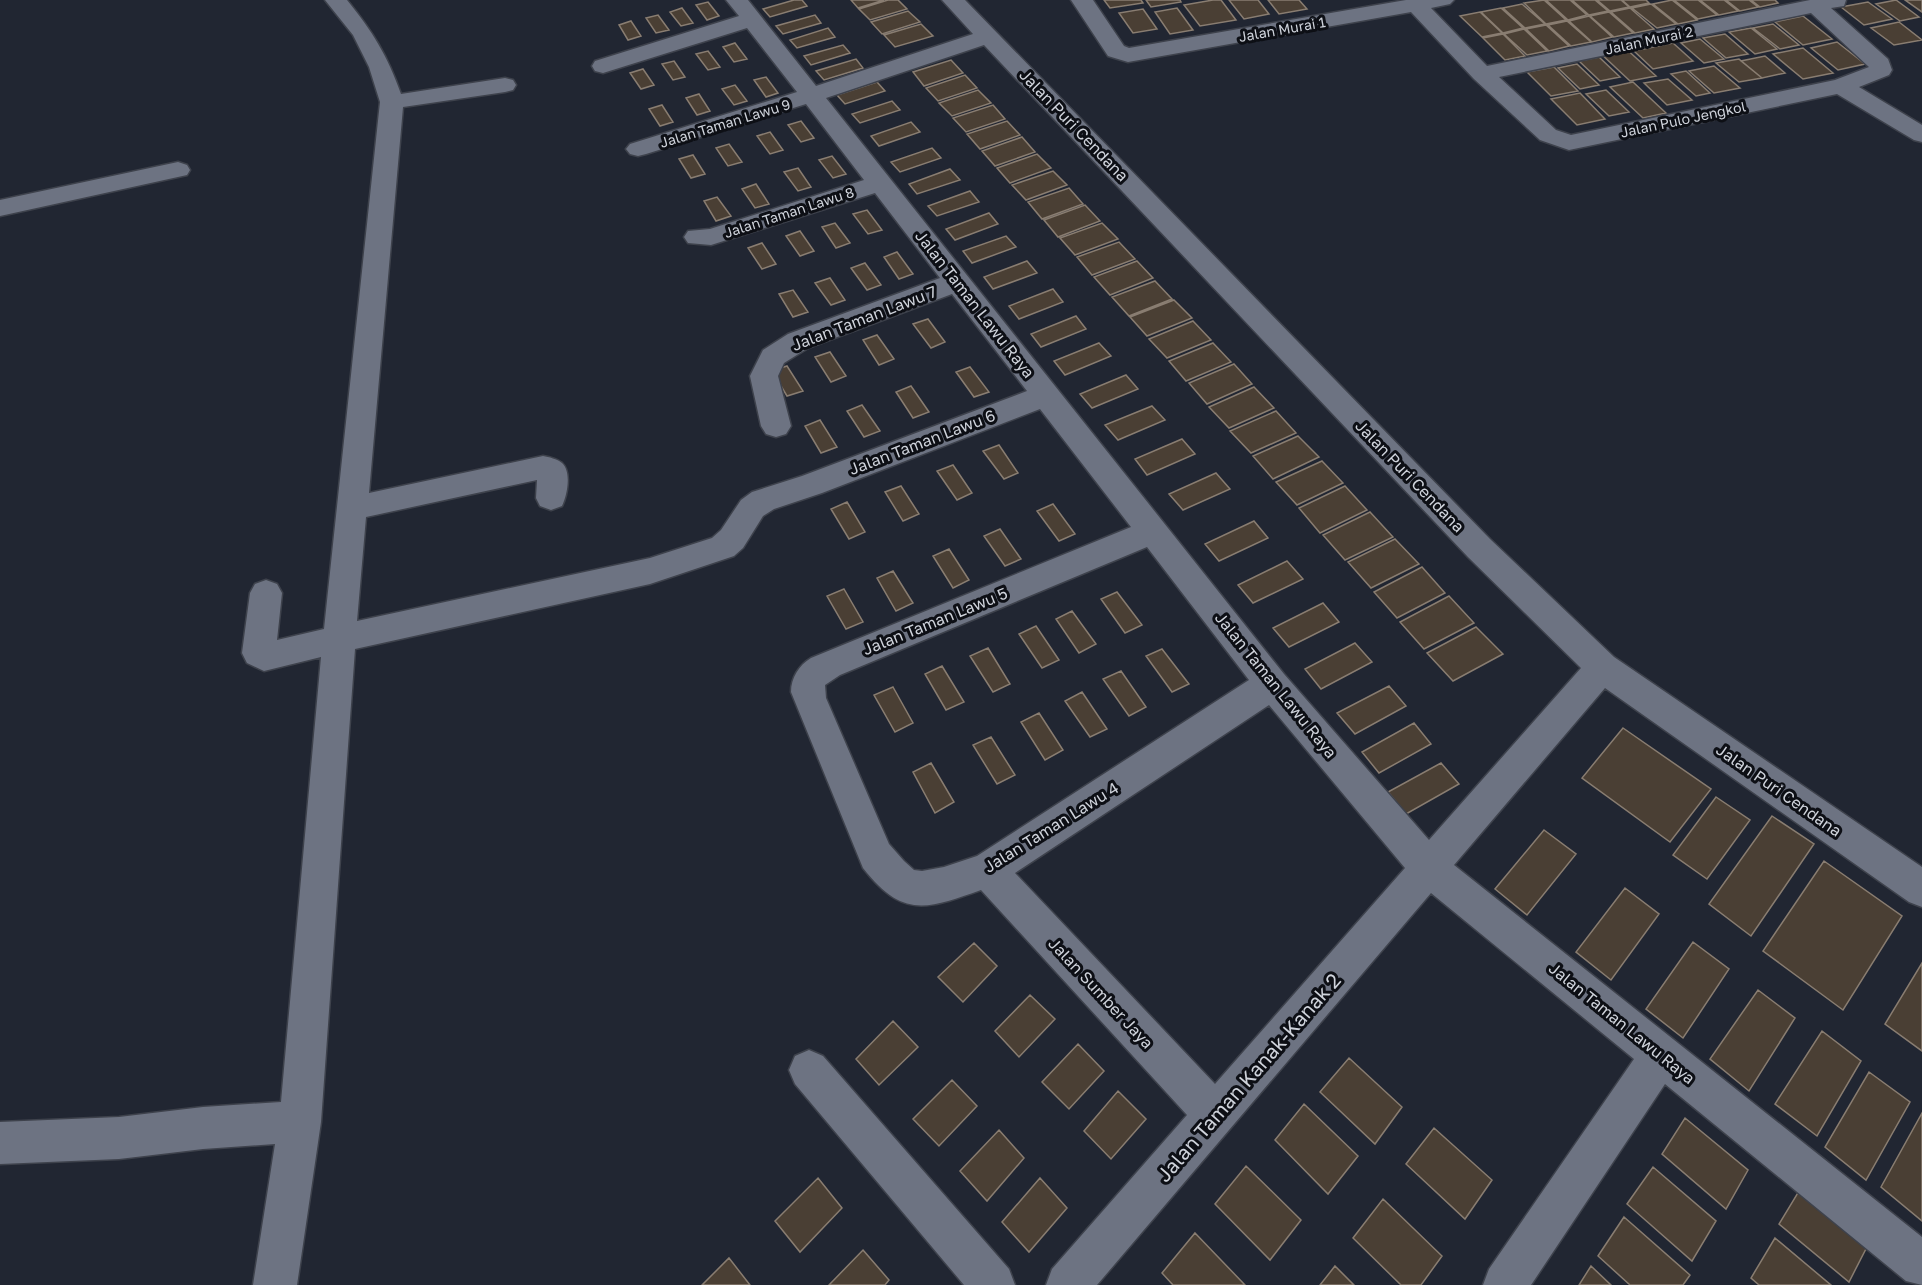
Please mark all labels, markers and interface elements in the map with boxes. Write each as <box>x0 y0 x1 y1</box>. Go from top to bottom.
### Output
street label: Jalan Murai 1 <box>1237 13 1327 45</box>
street label: Jalan Murai 2 <box>1604 22 1694 58</box>
street label: Jalan Puri Cendana <box>1015 65 1133 185</box>
street label: Jalan Taman Lawu 9 <box>658 95 792 151</box>
street label: Jalan Pulo Jengkol <box>1619 97 1747 141</box>
street label: Jalan Taman Lawu 8 <box>722 183 856 241</box>
street label: Jalan Taman Lawu Raya <box>911 226 1039 382</box>
street label: Jalan Taman Lawu 7 <box>789 281 939 355</box>
street label: Jalan Taman Lawu 6 <box>846 405 998 479</box>
street label: Jalan Puri Cendana <box>1351 416 1469 536</box>
street label: Jalan Taman Lawu 5 <box>860 583 1010 659</box>
street label: Jalan Taman Lawu Raya <box>1211 608 1341 762</box>
street label: Jalan Puri Cendana <box>1712 739 1846 841</box>
street label: Jalan Taman Lawu 4 <box>980 777 1122 877</box>
street label: Jalan Sumber Jaya <box>1044 933 1158 1053</box>
street label: Jalan Taman Lawu Raya <box>1545 958 1699 1088</box>
street label: Jalan Taman Kanak-Kanak 2 <box>1151 968 1345 1186</box>

